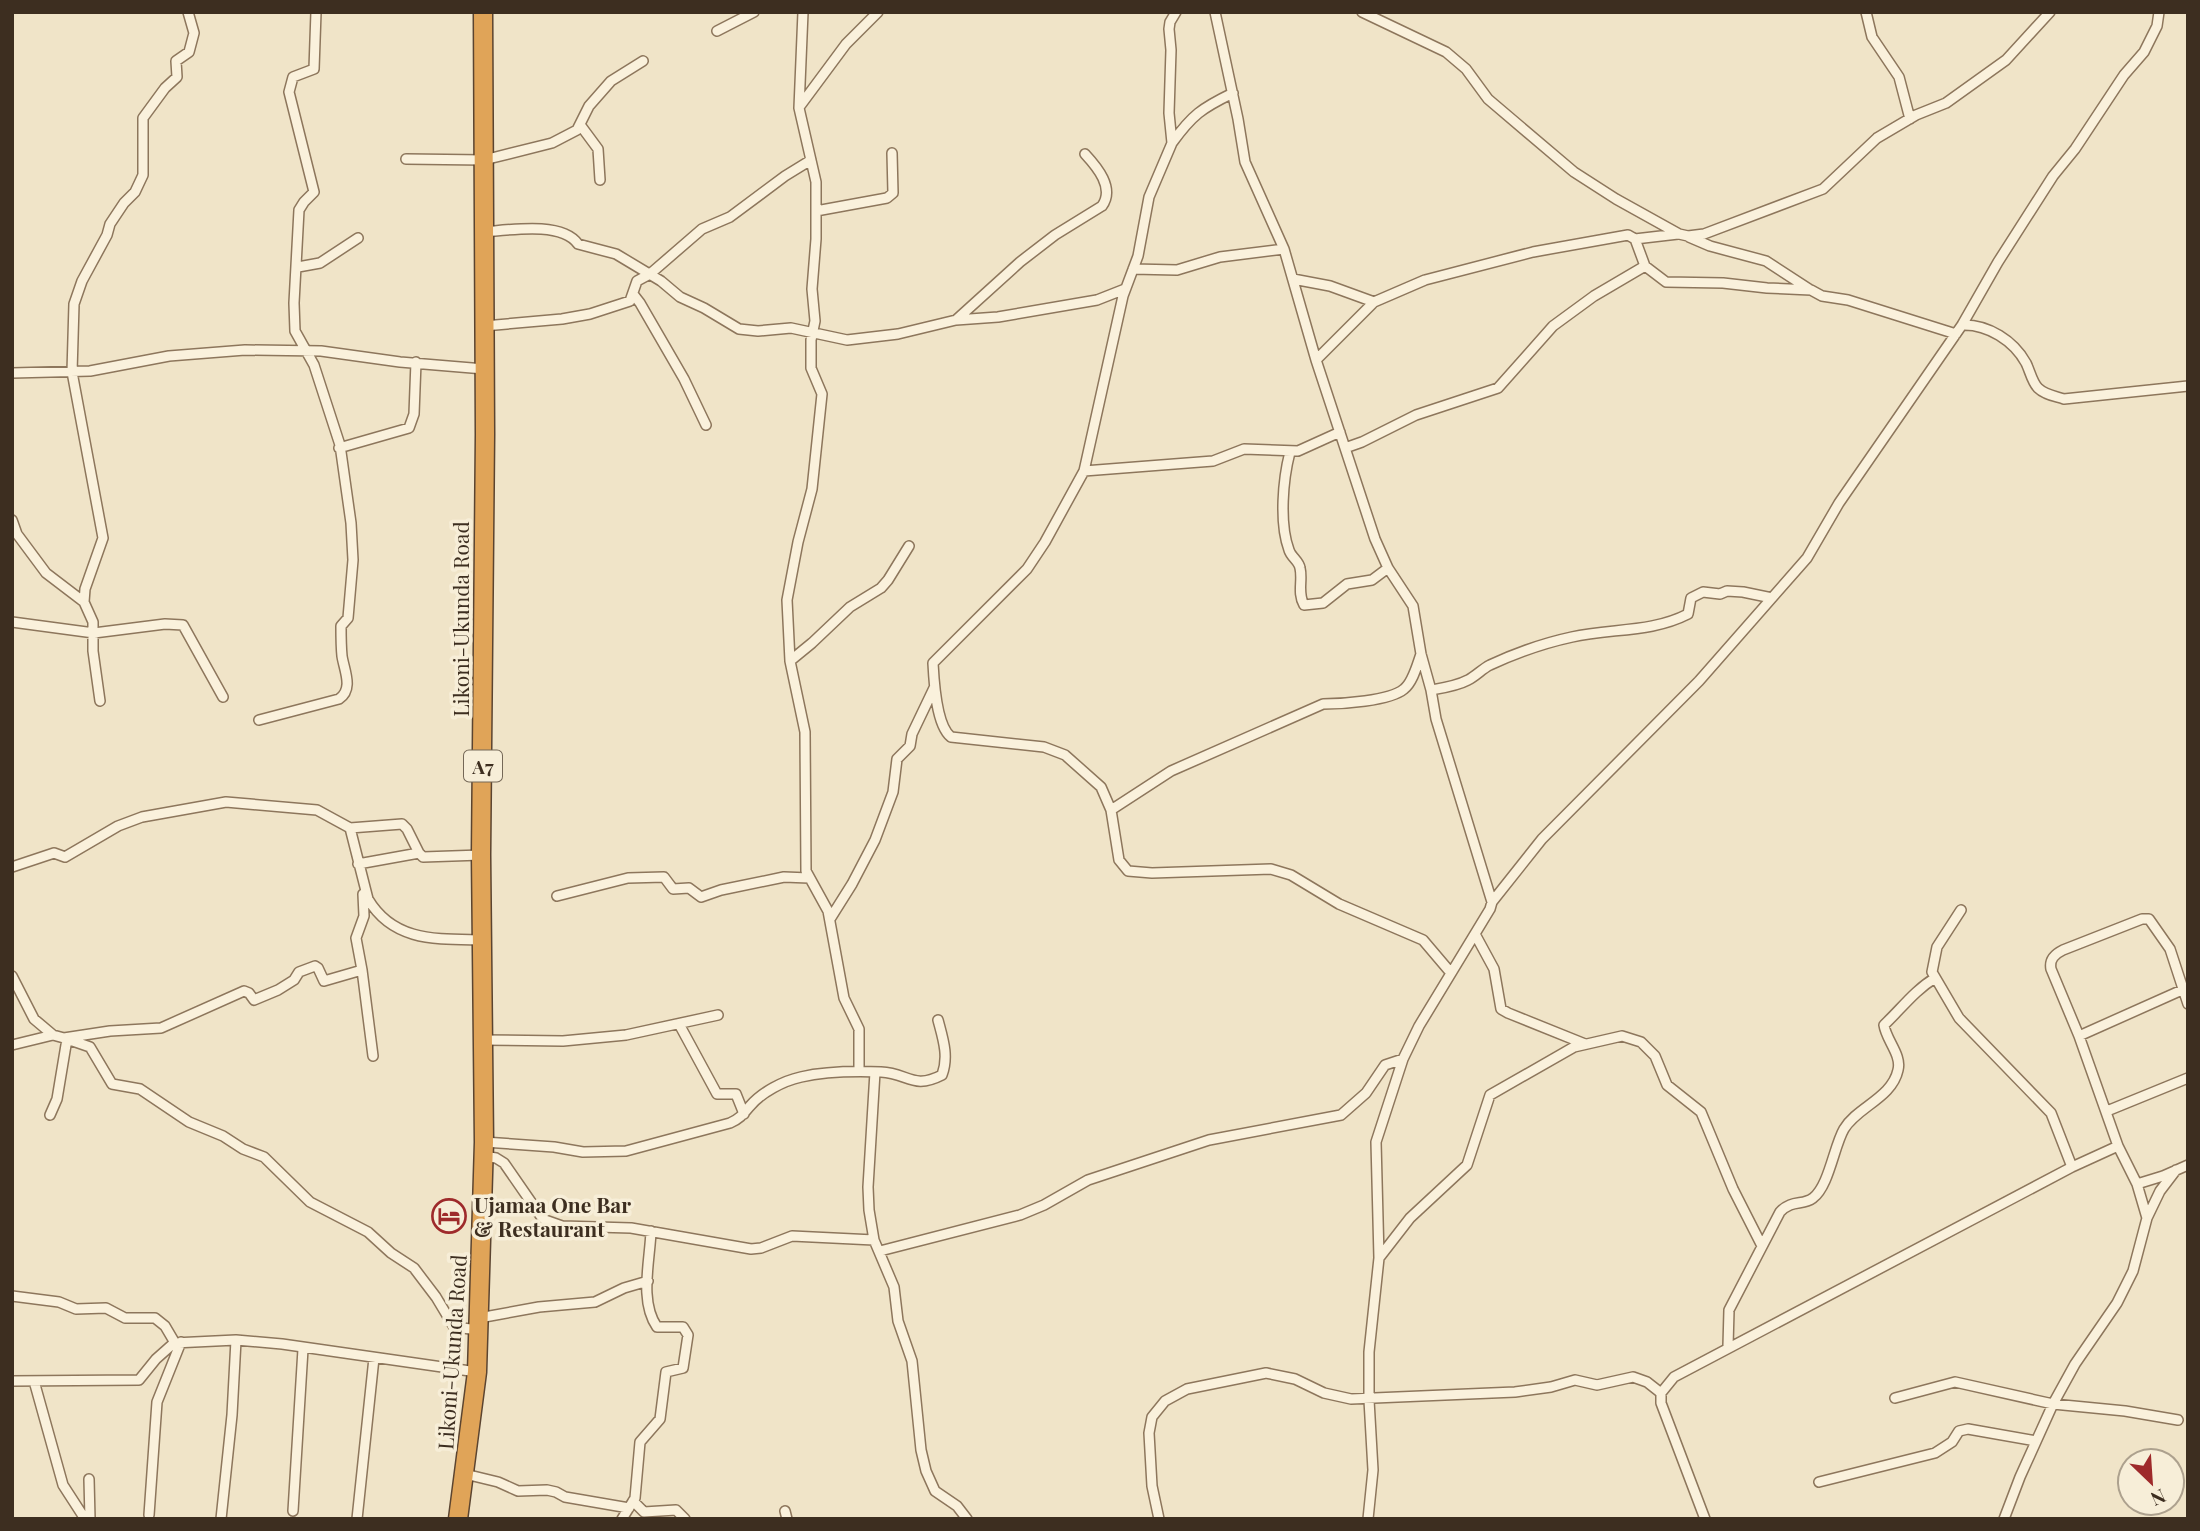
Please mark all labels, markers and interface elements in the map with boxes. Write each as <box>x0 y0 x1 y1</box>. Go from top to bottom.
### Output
street label: Likoni-Ukunda Road <box>446 521 474 717</box>
road number: A7 <box>464 750 502 782</box>
place label: Ujamaa One Bar & Restaurant <box>474 1190 631 1242</box>
hotel icon: Ujamaa One Bar & Restaurant <box>430 1197 468 1235</box>
street label: Likoni-Ukunda Road <box>430 1253 472 1451</box>
north arrow <box>2116 1447 2186 1517</box>
text: N <box>2147 1484 2170 1513</box>

